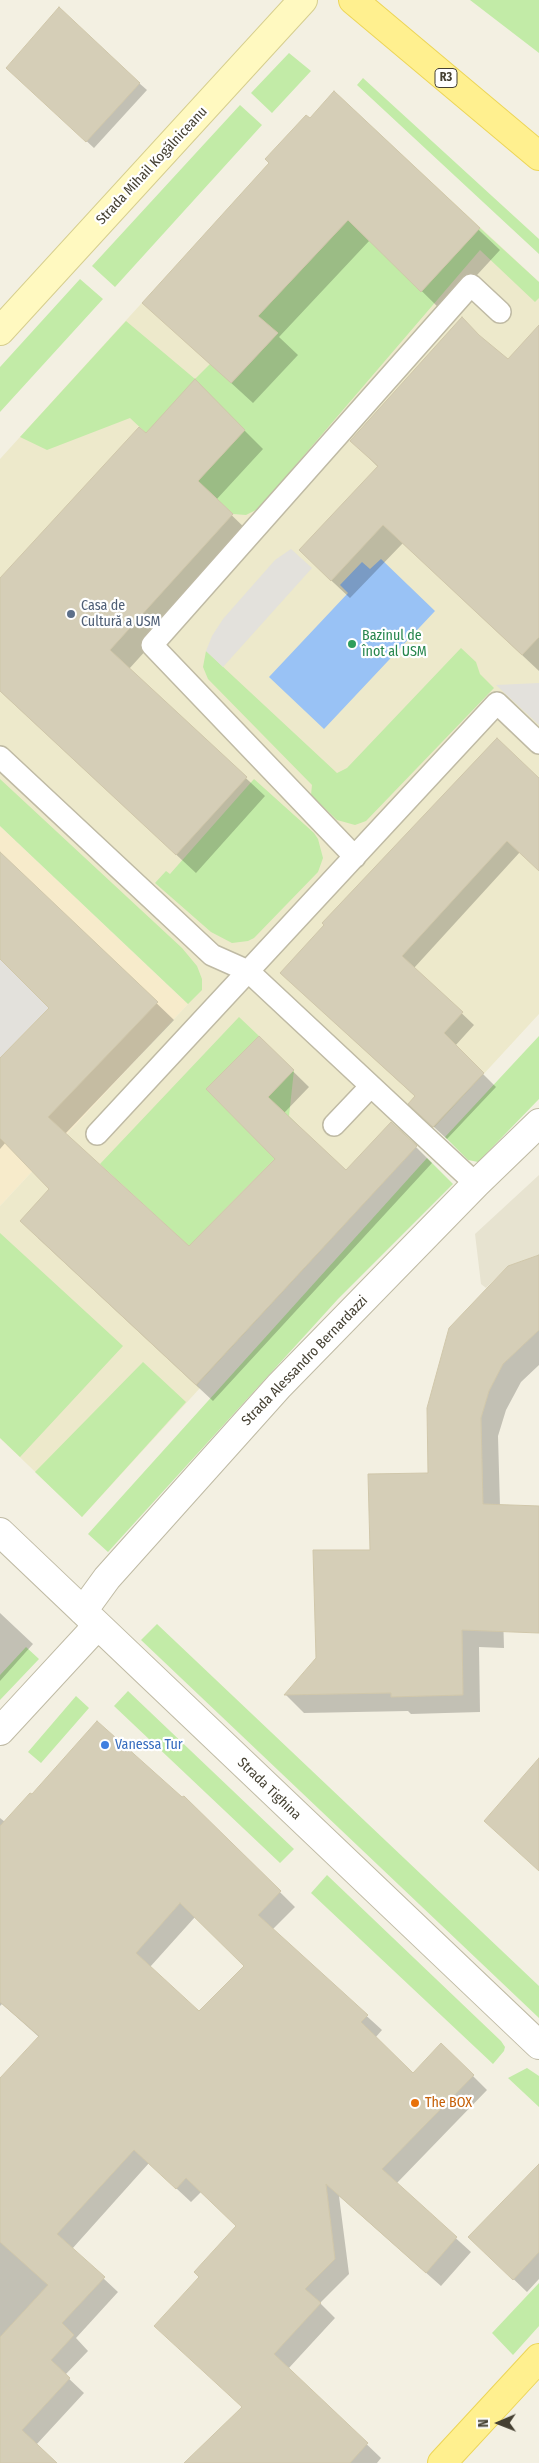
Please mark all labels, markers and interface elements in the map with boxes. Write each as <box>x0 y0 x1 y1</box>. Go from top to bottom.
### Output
road number: R3 <box>435 68 457 88</box>
street label: Strada Mihail Kogălniceanu <box>93 104 211 228</box>
place label: Casa de Cultură a USM <box>81 598 160 630</box>
marker: Casa de Cultură a USM <box>65 608 77 620</box>
place label: Bazinul de înot al USM <box>362 628 427 660</box>
marker: Bazinul de înot al USM <box>346 638 358 650</box>
street label: Strada Alessandro Bernardazzi <box>238 1293 372 1429</box>
place label: Vanessa Tur <box>115 1737 183 1753</box>
marker: Vanessa Tur <box>99 1739 111 1751</box>
street label: Strada Tighina <box>234 1754 304 1824</box>
place label: The BOX <box>425 2095 472 2111</box>
marker: The BOX <box>409 2097 421 2109</box>
north arrow <box>474 2398 524 2448</box>
text: N <box>475 2419 492 2428</box>

